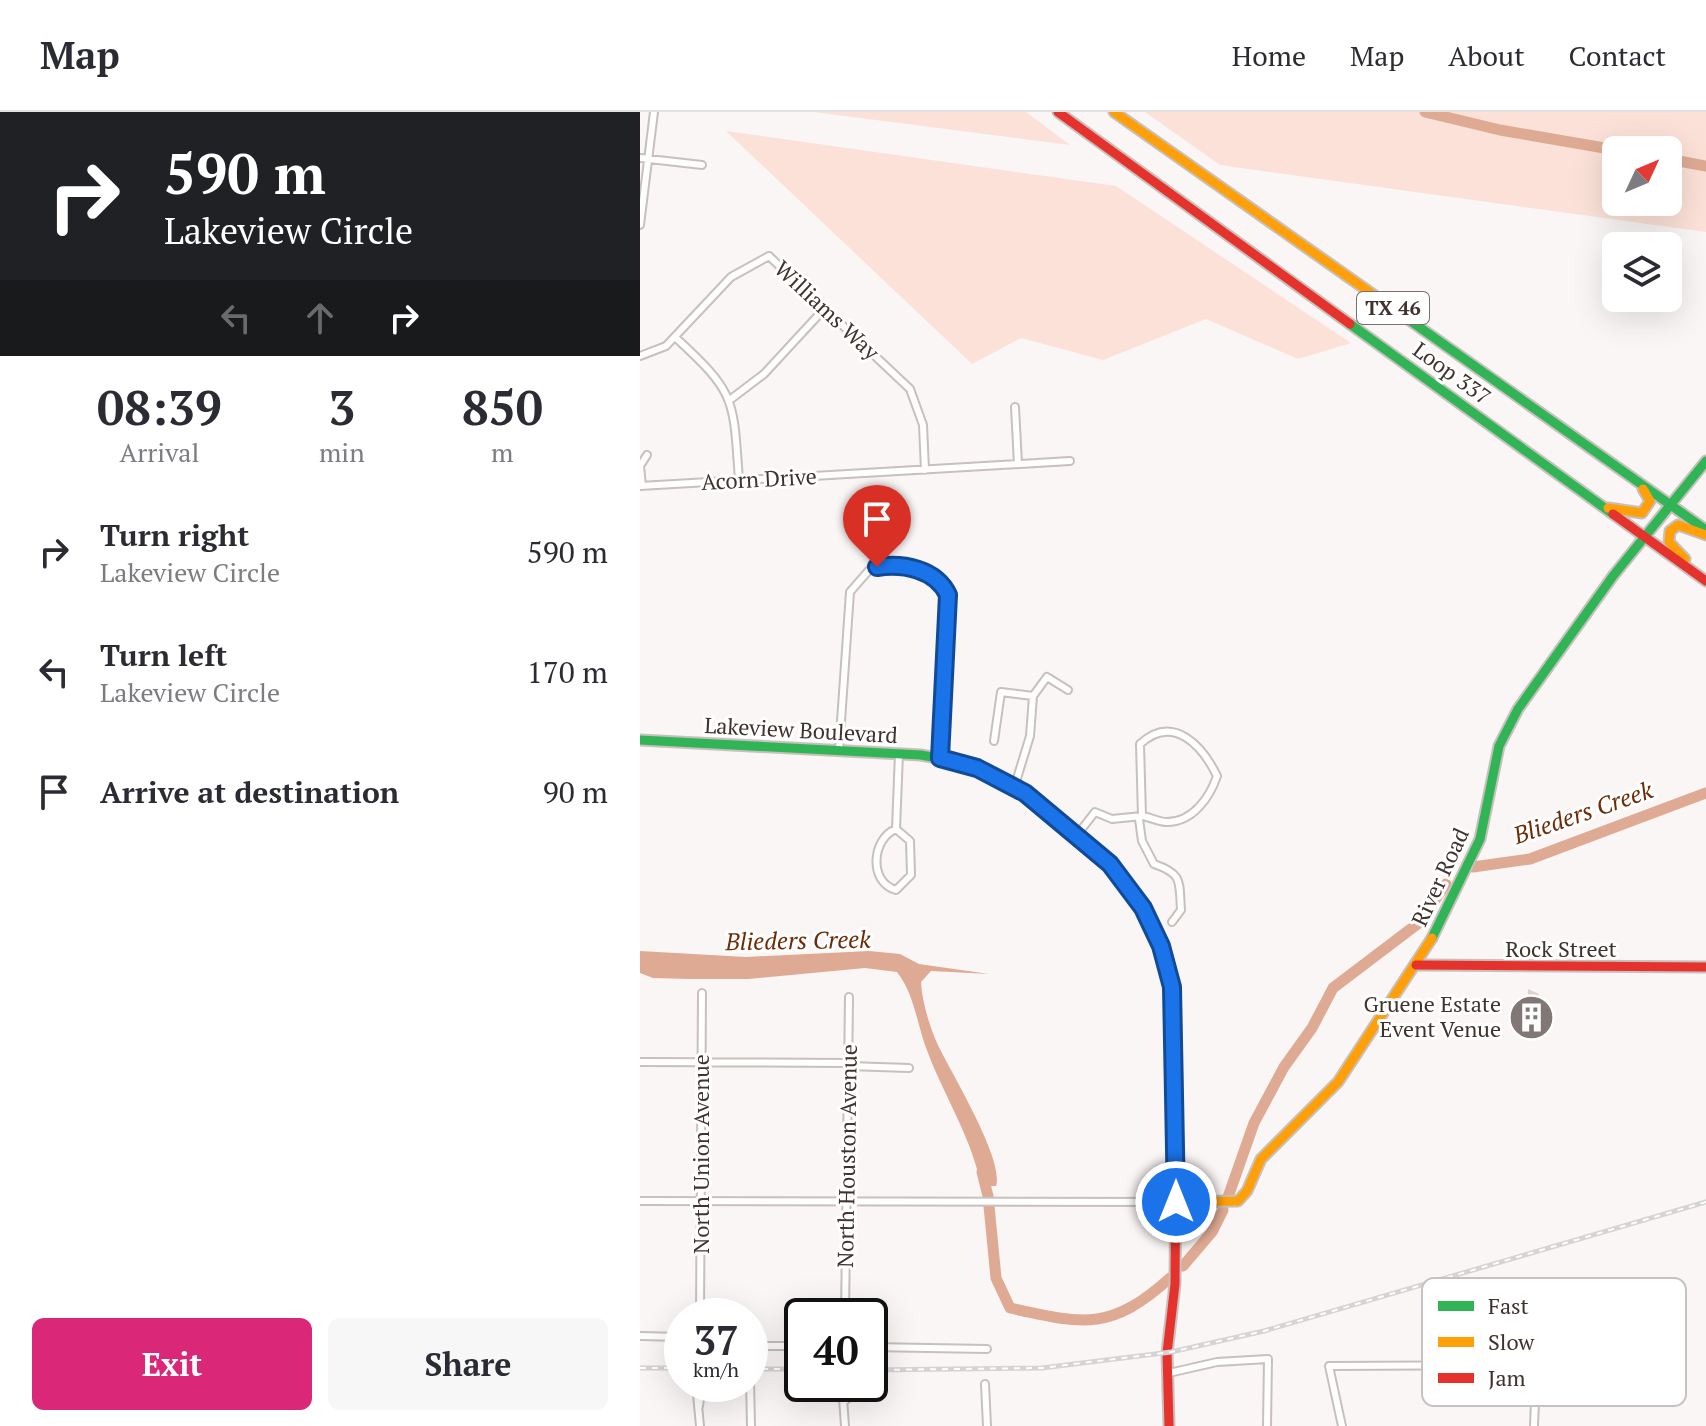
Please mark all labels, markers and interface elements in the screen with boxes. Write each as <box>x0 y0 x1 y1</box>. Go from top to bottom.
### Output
text: Map <box>40 30 120 80</box>
text: Home <box>1232 37 1306 74</box>
text: Map <box>1350 37 1404 74</box>
text: About <box>1448 37 1525 74</box>
text: Contact <box>1569 37 1666 74</box>
text: 590 m <box>164 136 326 210</box>
north arrow <box>1602 136 1682 216</box>
map controls <box>1602 136 1682 312</box>
icon: right <box>32 144 136 248</box>
text: Lakeview Circle <box>164 207 413 254</box>
button: layers <box>1602 232 1682 312</box>
street label: Williams Way <box>769 254 887 366</box>
road number: TX 46 <box>1357 292 1429 324</box>
icon: left <box>214 296 258 340</box>
icon: ahead <box>298 296 342 340</box>
icon: right <box>382 296 426 340</box>
street label: Loop 337 <box>1408 335 1497 411</box>
text: 08:39 <box>97 375 222 439</box>
text: 3 <box>328 375 355 439</box>
text: 850 <box>462 375 543 439</box>
text: Arrival <box>120 435 199 469</box>
text: min <box>319 435 365 469</box>
text: m <box>491 435 514 469</box>
street label: Acorn Drive <box>700 461 817 496</box>
pin <box>843 485 911 567</box>
icon: arrive <box>855 497 899 541</box>
text: Turn right <box>100 515 249 555</box>
icon: right <box>32 530 76 574</box>
text: 590 m <box>527 532 608 572</box>
text: Lakeview Circle <box>100 555 280 589</box>
text: Turn left <box>100 635 227 675</box>
icon: left <box>32 650 76 694</box>
text: 170 m <box>527 652 608 692</box>
text: Lakeview Circle <box>100 675 280 709</box>
street label: Lakeview Boulevard <box>704 710 898 749</box>
icon: arrive <box>32 770 76 814</box>
text: Arrive at destination <box>100 772 399 812</box>
text: 90 m <box>543 772 608 812</box>
water label: Blieders Creek <box>1508 773 1657 851</box>
street label: River Road <box>1404 823 1475 931</box>
water label: Blieders Creek <box>724 923 871 957</box>
street label: Rock Street <box>1505 934 1617 963</box>
place label: Gruene Estate Event Venue <box>1363 989 1501 1043</box>
building icon: Gruene Estate Event Venue <box>1508 993 1556 1041</box>
street label: North Houston Avenue <box>830 1044 863 1268</box>
street label: North Union Avenue <box>686 1054 715 1254</box>
position arrow <box>1134 1160 1218 1244</box>
legend <box>1422 1278 1686 1406</box>
text: Fast <box>1488 1291 1529 1320</box>
speed limit sign: 40 <box>784 1298 888 1402</box>
text: 37 <box>693 1313 739 1366</box>
button: Exit <box>32 1318 312 1410</box>
button: Share <box>328 1318 608 1410</box>
text: Slow <box>1488 1327 1535 1356</box>
text: km/h <box>693 1356 739 1383</box>
text: Jam <box>1488 1363 1526 1392</box>

